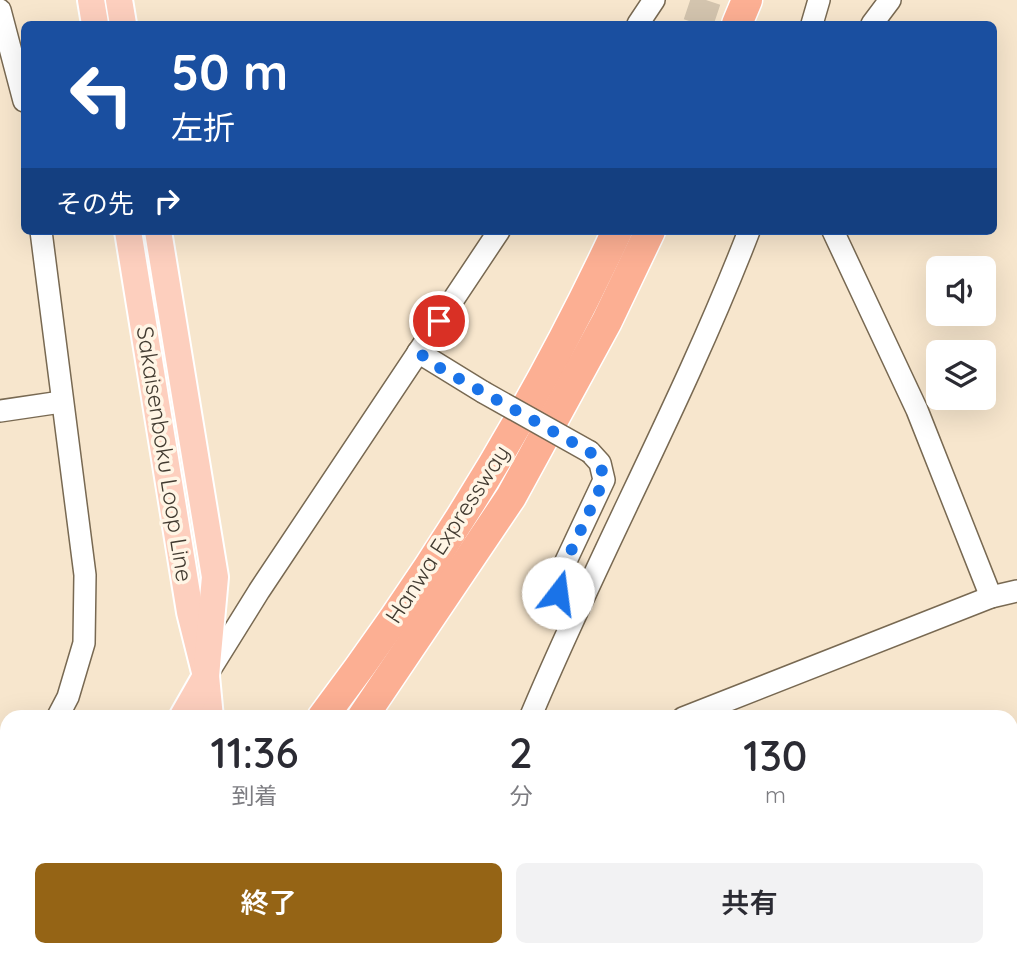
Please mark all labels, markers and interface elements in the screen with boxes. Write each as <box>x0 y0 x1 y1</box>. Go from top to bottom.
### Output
text: 50 m <box>171 41 288 102</box>
icon: left <box>56 49 147 140</box>
text: 左折 <box>171 107 235 147</box>
icon: right <box>148 182 186 220</box>
text: その先 <box>56 187 134 220</box>
map controls <box>926 256 996 410</box>
button: sound <box>926 256 996 326</box>
pin <box>409 291 469 351</box>
icon: arrive <box>420 302 458 340</box>
street label: Sakaisenboku Loop Line <box>130 324 200 584</box>
button: layers <box>926 340 996 410</box>
street label: Hanwa Expressway <box>379 439 515 629</box>
position arrow <box>521 556 595 630</box>
text: 11:36 <box>211 726 298 779</box>
text: 2 <box>509 726 533 779</box>
text: 130 <box>743 729 807 782</box>
text: m <box>765 780 786 809</box>
text: 到着 <box>232 781 278 810</box>
text: 分 <box>509 781 532 810</box>
button: 終了 <box>35 863 502 943</box>
button: 共有 <box>516 863 983 943</box>

